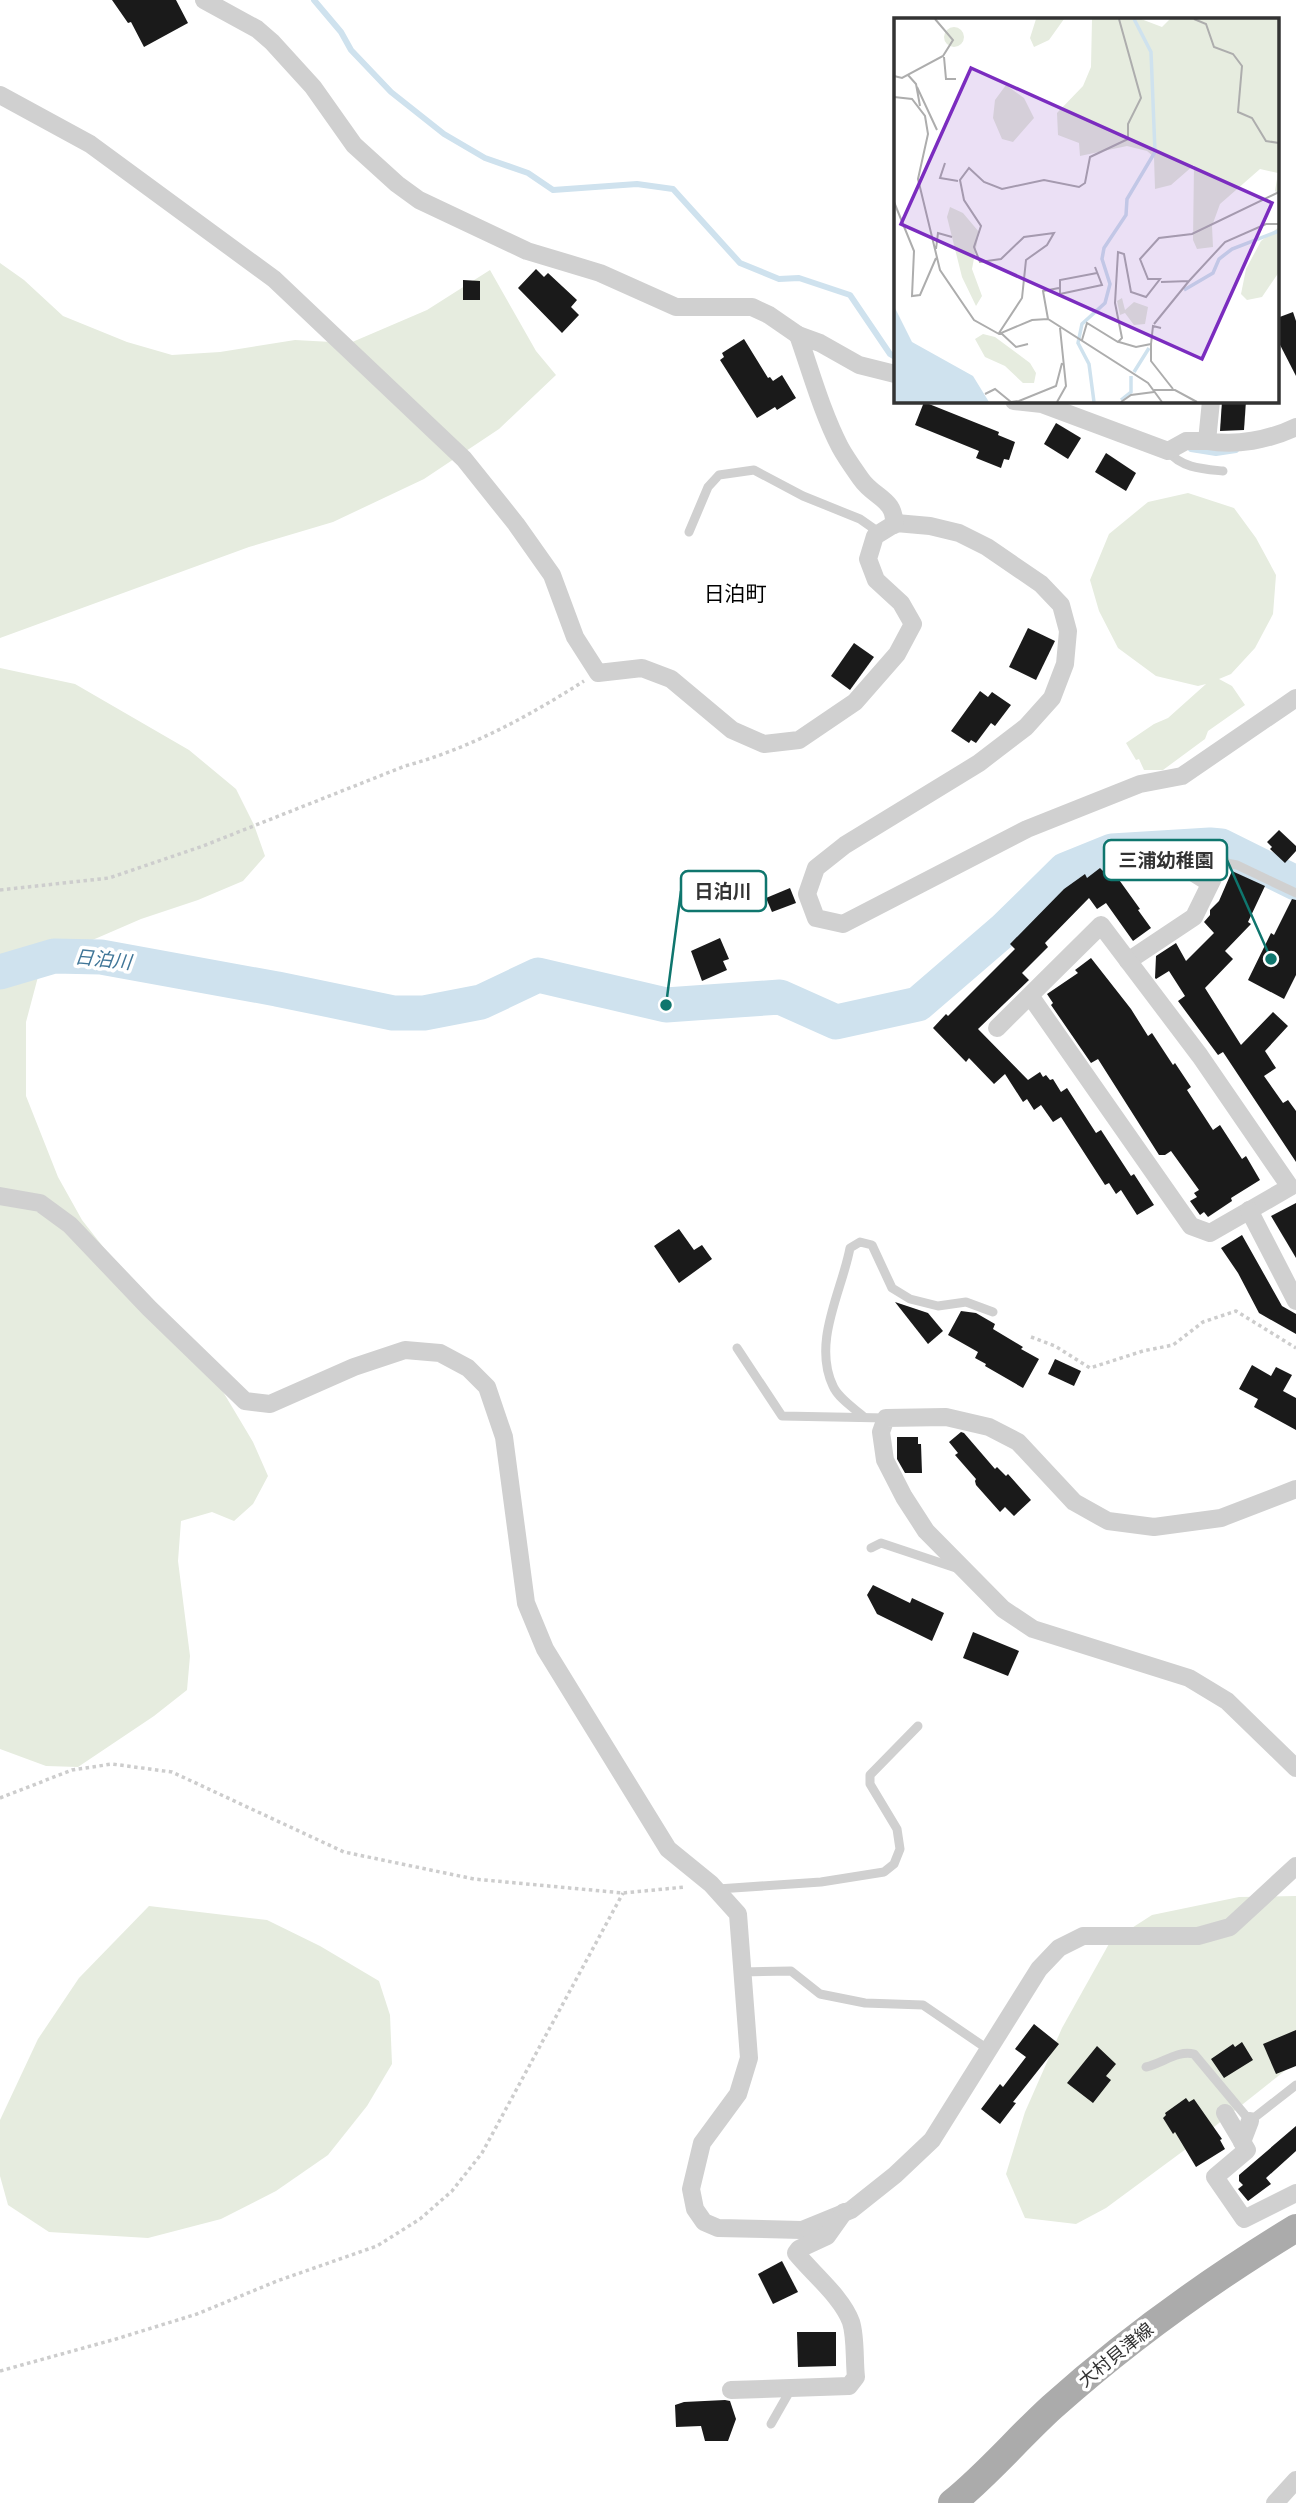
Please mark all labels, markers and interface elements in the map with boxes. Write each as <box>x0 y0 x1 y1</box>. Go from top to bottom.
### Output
inset map <box>894 18 1278 402</box>
district label: 日泊町 <box>704 581 767 607</box>
callout: 三浦幼稚園 <box>1104 840 1227 880</box>
text: 三浦幼稚園 <box>1118 849 1214 873</box>
callout: 日泊川 <box>681 871 766 911</box>
text: 日泊川 <box>694 880 752 904</box>
water label: 日泊川 <box>73 945 135 975</box>
street label: 大村貝津線 <box>1074 2318 1158 2392</box>

